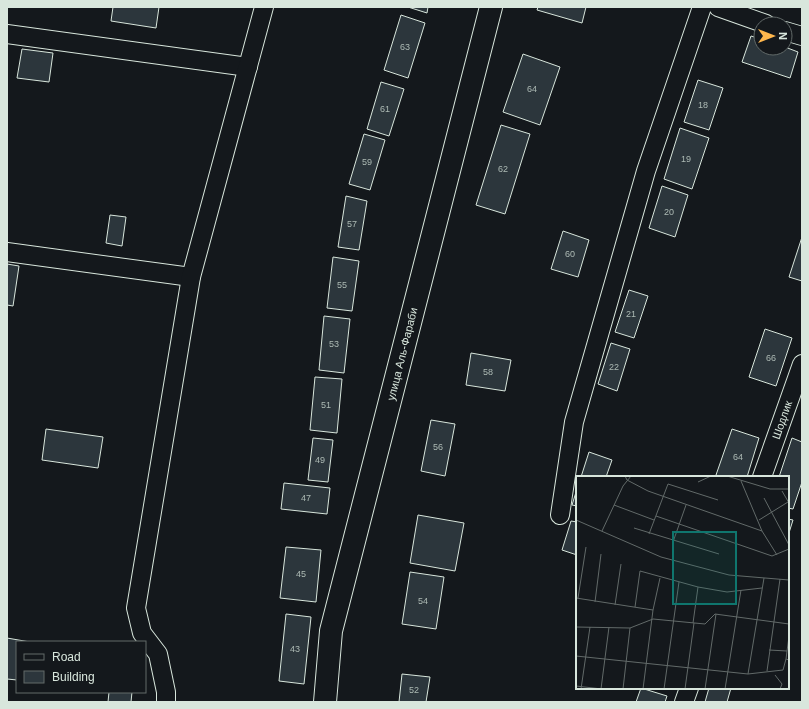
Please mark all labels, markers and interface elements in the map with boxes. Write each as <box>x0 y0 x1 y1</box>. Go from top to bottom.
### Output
north arrow <box>753 16 793 56</box>
text: N <box>777 32 789 40</box>
house number: 63 <box>400 42 410 52</box>
house number: 64 <box>527 84 537 94</box>
house number: 18 <box>698 100 708 110</box>
house number: 61 <box>380 104 390 114</box>
house number: 19 <box>681 154 691 164</box>
house number: 59 <box>362 157 372 167</box>
house number: 62 <box>498 164 508 174</box>
house number: 20 <box>664 207 674 217</box>
house number: 57 <box>347 219 357 229</box>
house number: 60 <box>565 249 575 259</box>
house number: 55 <box>337 280 347 290</box>
street label: улица Аль-Фараби <box>385 306 419 402</box>
house number: 21 <box>626 309 636 319</box>
house number: 53 <box>329 339 339 349</box>
house number: 66 <box>766 353 776 363</box>
house number: 22 <box>609 362 619 372</box>
house number: 58 <box>483 367 493 377</box>
street label: Шодлик <box>770 399 794 441</box>
house number: 51 <box>321 400 331 410</box>
house number: 56 <box>433 442 443 452</box>
house number: 64 <box>733 452 743 462</box>
house number: 49 <box>315 455 325 465</box>
inset map <box>576 476 789 689</box>
house number: 47 <box>301 493 311 503</box>
house number: 45 <box>296 569 306 579</box>
house number: 54 <box>418 596 428 606</box>
legend <box>16 641 146 693</box>
house number: 43 <box>290 644 300 654</box>
text: Road <box>52 650 81 664</box>
text: Building <box>52 670 95 684</box>
house number: 52 <box>409 685 419 695</box>

